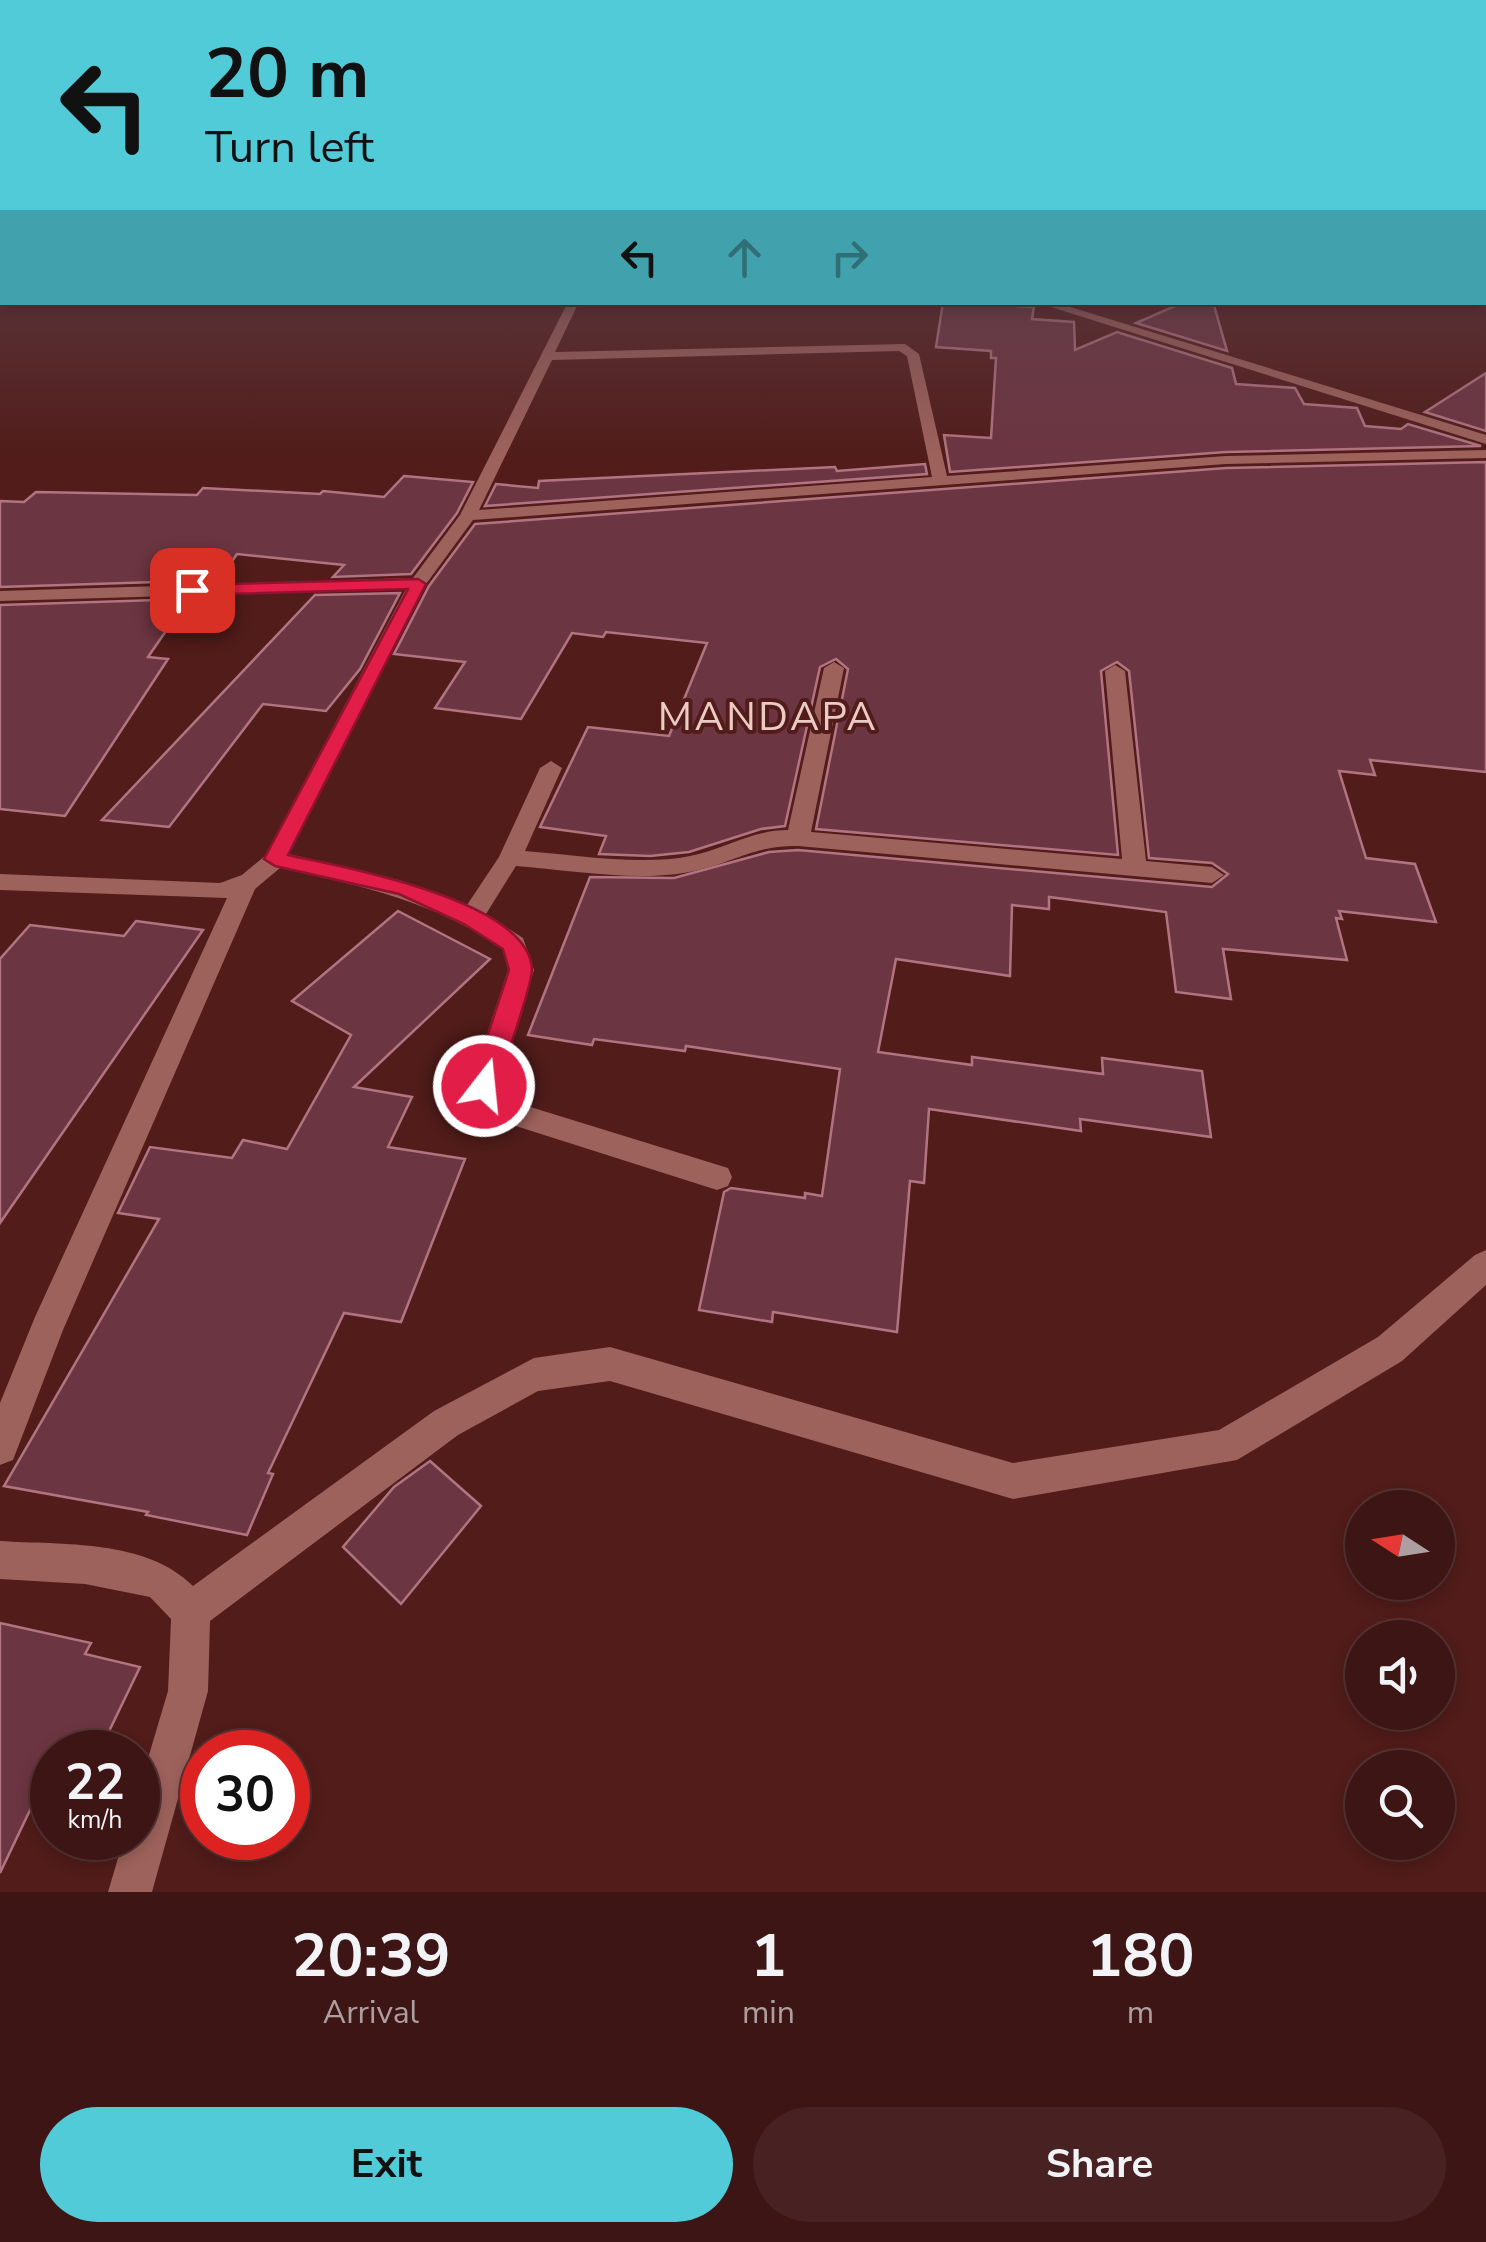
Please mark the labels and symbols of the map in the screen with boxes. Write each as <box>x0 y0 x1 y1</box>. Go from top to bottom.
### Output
pin <box>150 548 235 633</box>
district label: MANDAPA <box>658 690 878 744</box>
position arrow <box>432 1034 536 1138</box>
north arrow <box>1345 1490 1455 1600</box>
speed limit sign: 30 <box>180 1730 310 1860</box>

